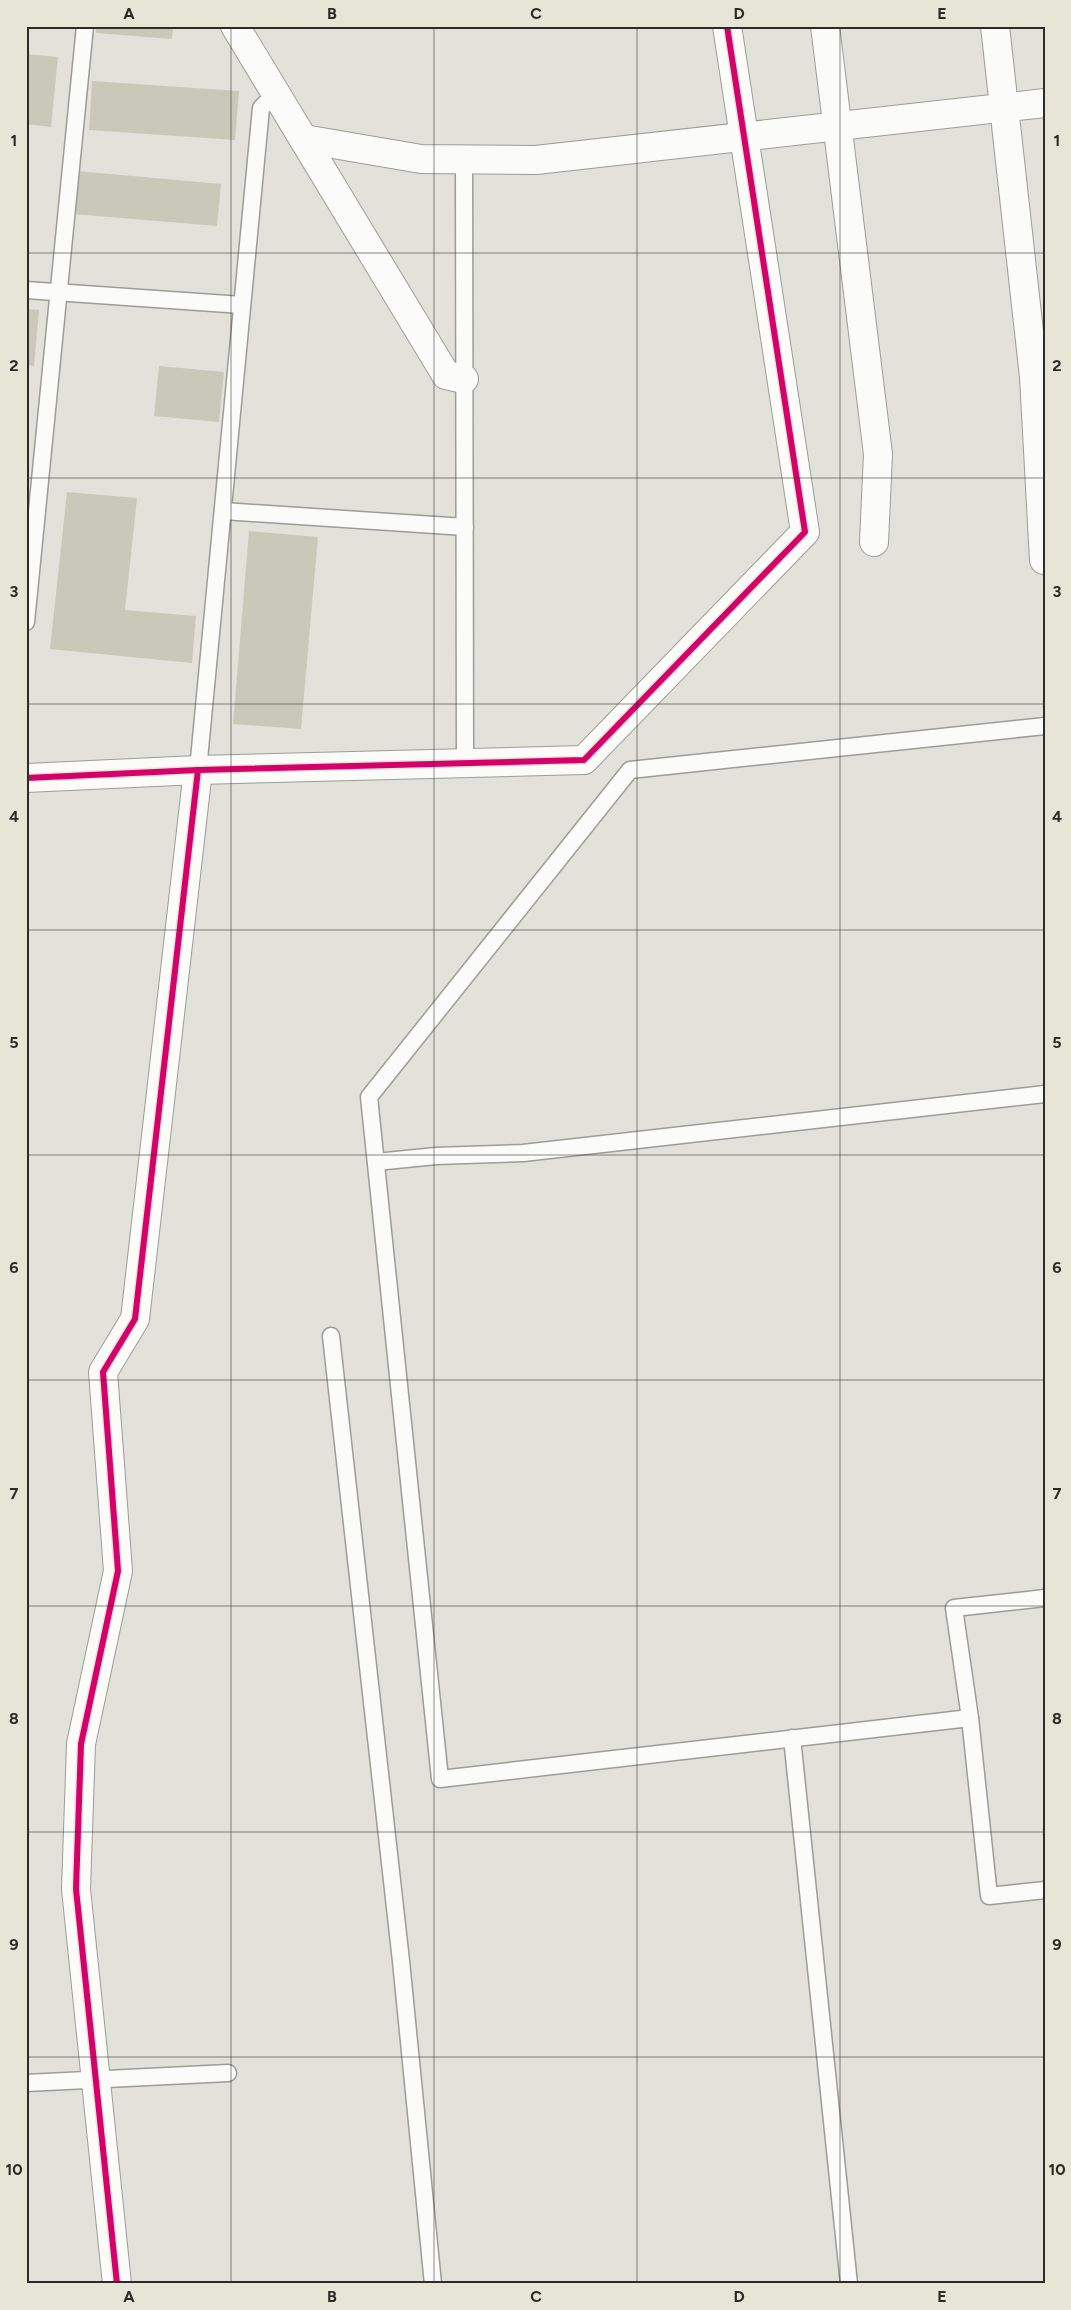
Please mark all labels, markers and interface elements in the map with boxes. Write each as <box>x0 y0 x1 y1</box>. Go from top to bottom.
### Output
text: A <box>123 4 135 23</box>
text: B <box>327 4 337 23</box>
text: C <box>530 4 542 23</box>
text: D <box>733 4 745 23</box>
text: E <box>937 4 947 23</box>
text: 1 <box>11 131 17 150</box>
text: 1 <box>1054 131 1060 150</box>
text: 2 <box>9 356 19 375</box>
text: 2 <box>1052 356 1062 375</box>
text: 3 <box>10 582 19 601</box>
text: 3 <box>1053 582 1062 601</box>
text: 4 <box>9 807 19 826</box>
text: 4 <box>1052 807 1062 826</box>
text: 5 <box>9 1033 19 1052</box>
text: 5 <box>1052 1033 1062 1052</box>
text: 6 <box>9 1258 19 1277</box>
text: 6 <box>1052 1258 1062 1277</box>
text: 7 <box>10 1484 19 1503</box>
text: 7 <box>1053 1484 1062 1503</box>
text: 8 <box>9 1709 19 1728</box>
text: 8 <box>1052 1709 1062 1728</box>
text: 9 <box>9 1935 19 1954</box>
text: 9 <box>1052 1935 1062 1954</box>
text: 10 <box>5 2160 23 2179</box>
text: 10 <box>1048 2160 1066 2179</box>
text: A <box>123 2287 135 2306</box>
text: B <box>327 2287 337 2306</box>
text: C <box>530 2287 542 2306</box>
text: D <box>733 2287 745 2306</box>
text: E <box>937 2287 947 2306</box>

